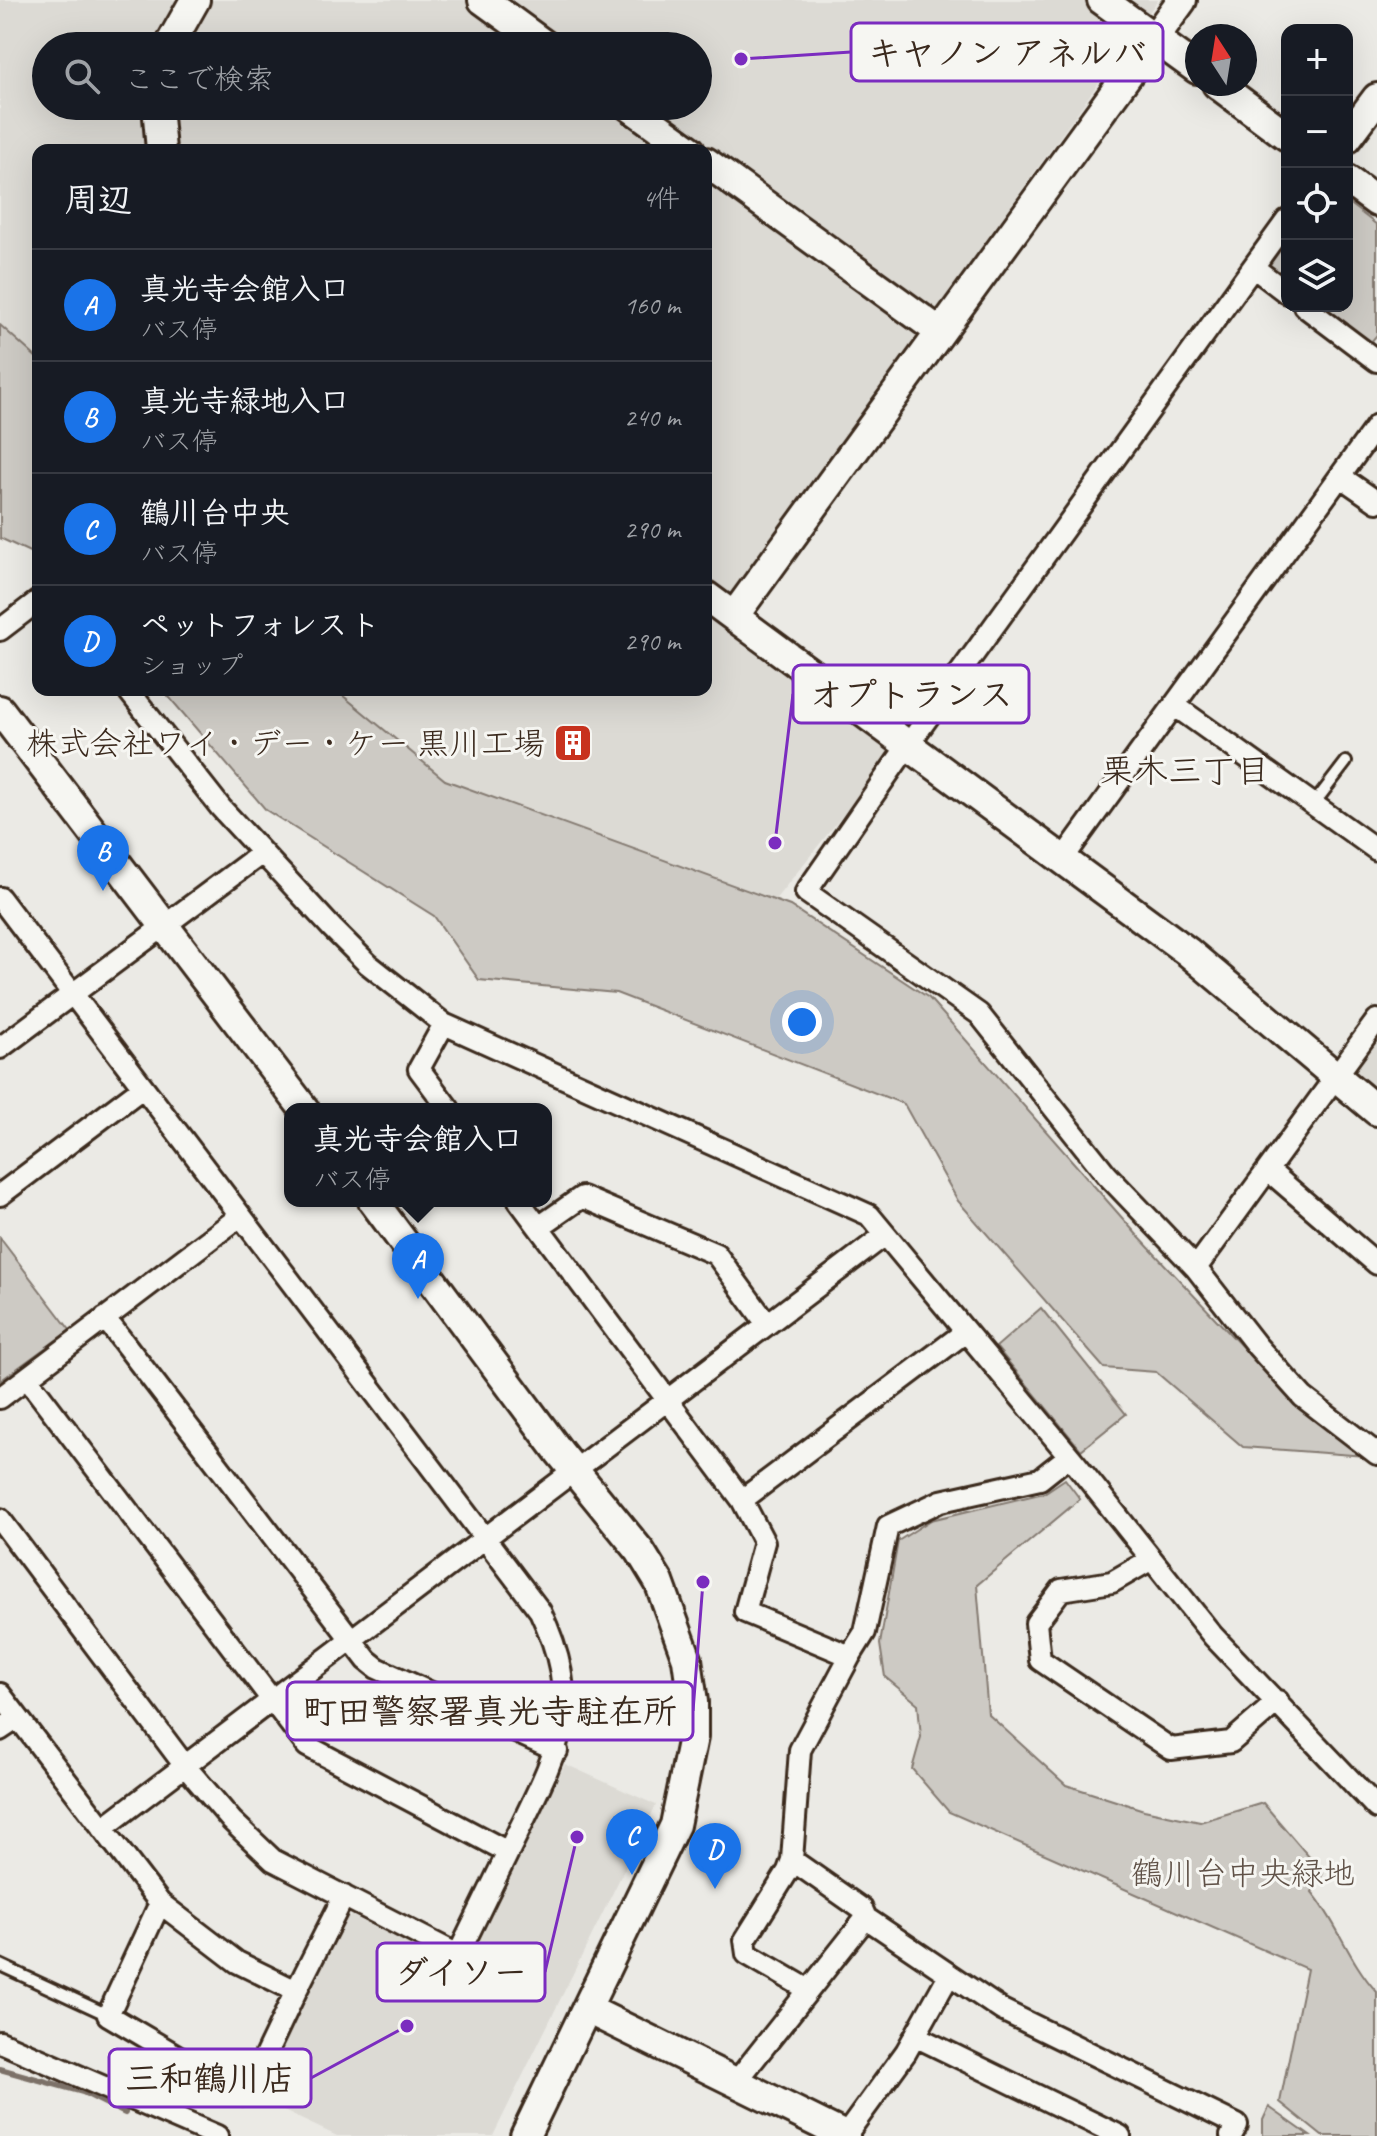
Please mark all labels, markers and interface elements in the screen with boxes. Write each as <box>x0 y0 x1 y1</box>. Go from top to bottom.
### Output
callout: キヤノン アネルバ <box>851 23 1163 81</box>
north arrow <box>1185 24 1257 96</box>
map controls <box>1281 24 1353 312</box>
button: + <box>1281 24 1353 96</box>
text: キヤノン アネルバ <box>867 31 1147 74</box>
search box <box>32 32 712 120</box>
icon: search <box>60 54 104 98</box>
text: ここで検索 <box>124 60 274 98</box>
button: − <box>1281 96 1353 168</box>
button: locate <box>1281 168 1353 240</box>
text: 周辺 <box>64 178 132 221</box>
text: 4件 <box>642 182 680 215</box>
button: layers <box>1281 240 1353 312</box>
text: 真光寺会館入口 <box>140 270 350 308</box>
text: A <box>83 289 97 322</box>
text: 160 m <box>624 289 680 322</box>
text: バス停 <box>140 313 218 346</box>
text: 真光寺緑地入口 <box>140 382 350 420</box>
text: B <box>83 401 97 434</box>
text: 240 m <box>624 401 680 434</box>
text: バス停 <box>140 425 218 458</box>
text: 鶴川台中央 <box>140 494 290 532</box>
text: C <box>84 513 96 546</box>
text: 290 m <box>624 513 680 546</box>
text: バス停 <box>140 537 218 570</box>
text: ペットフォレスト <box>140 606 380 644</box>
text: D <box>82 625 98 658</box>
text: 290 m <box>624 625 680 658</box>
text: ショップ <box>140 649 243 682</box>
callout: オプトランス <box>793 665 1029 723</box>
text: オプトランス <box>809 673 1013 716</box>
building icon: 株式会社ワイ・デー・ケー 黒川工場 <box>552 722 594 764</box>
place label: 株式会社ワイ・デー・ケー 黒川工場 <box>26 723 545 764</box>
district label: 栗木三丁目 <box>1100 749 1270 792</box>
pin: B <box>77 825 129 891</box>
your location <box>782 1002 822 1042</box>
popup <box>284 1103 552 1207</box>
text: 真光寺会館入口 <box>313 1120 523 1158</box>
text: バス停 <box>313 1163 391 1196</box>
pin: A <box>392 1233 444 1299</box>
callout: 町田警察署真光寺駐在所 <box>287 1682 693 1740</box>
text: 町田警察署真光寺駐在所 <box>303 1690 677 1733</box>
pin: C <box>606 1809 658 1875</box>
pin: D <box>689 1823 741 1889</box>
park label: 鶴川台中央緑地 <box>1131 1853 1355 1894</box>
callout: ダイソー <box>377 1943 545 2001</box>
text: ダイソー <box>395 1951 527 1994</box>
callout: 三和鶴川店 <box>109 2049 311 2107</box>
text: 三和鶴川店 <box>125 2057 295 2100</box>

